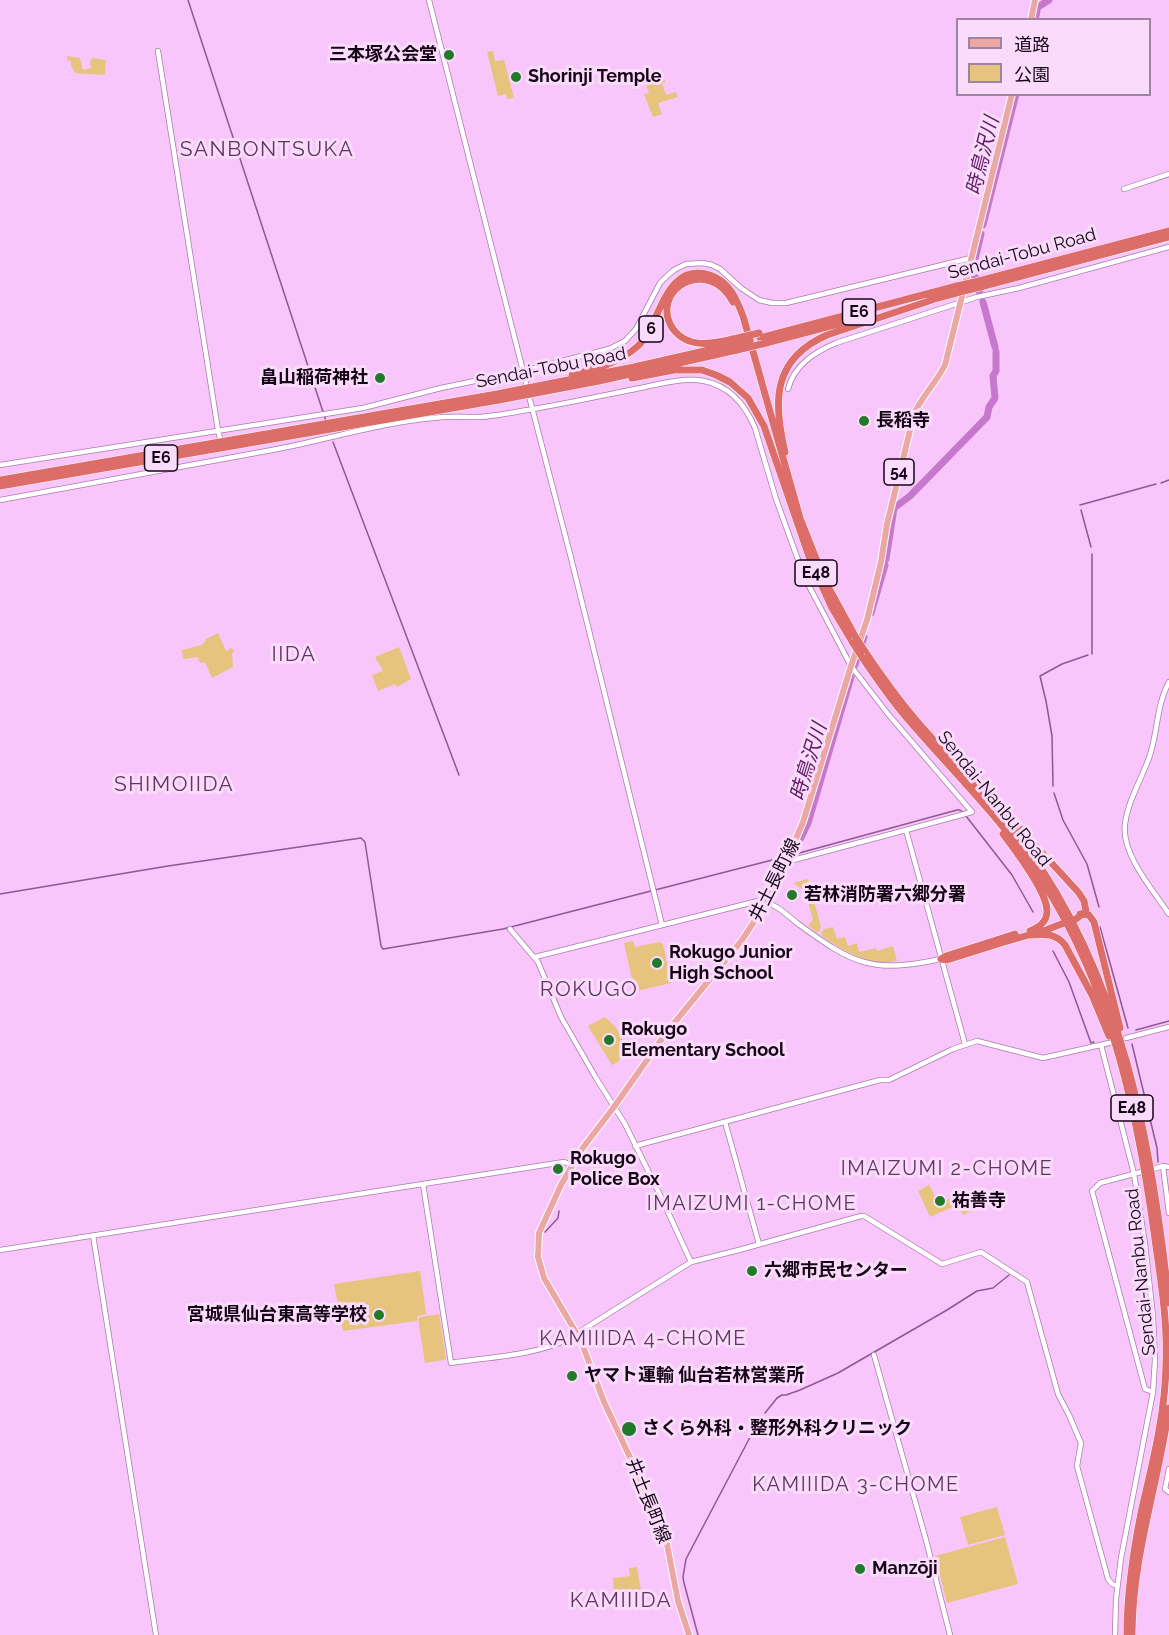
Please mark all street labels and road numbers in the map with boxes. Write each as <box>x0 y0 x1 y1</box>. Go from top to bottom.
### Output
street label: Sendai-Tobu Road <box>946 224 1098 284</box>
road number: E6 <box>842 299 876 325</box>
road number: 6 <box>639 316 663 342</box>
street label: Sendai-Tobu Road <box>474 343 628 393</box>
road number: E6 <box>144 445 178 471</box>
road number: 54 <box>884 459 914 485</box>
road number: E48 <box>795 560 837 586</box>
street label: Sendai-Nanbu Road <box>933 727 1055 871</box>
street label: 井土長町線 <box>745 835 805 925</box>
road number: E48 <box>1111 1095 1153 1121</box>
street label: Sendai-Nanbu Road <box>1121 1187 1161 1357</box>
street label: 井土長町線 <box>621 1455 675 1547</box>

